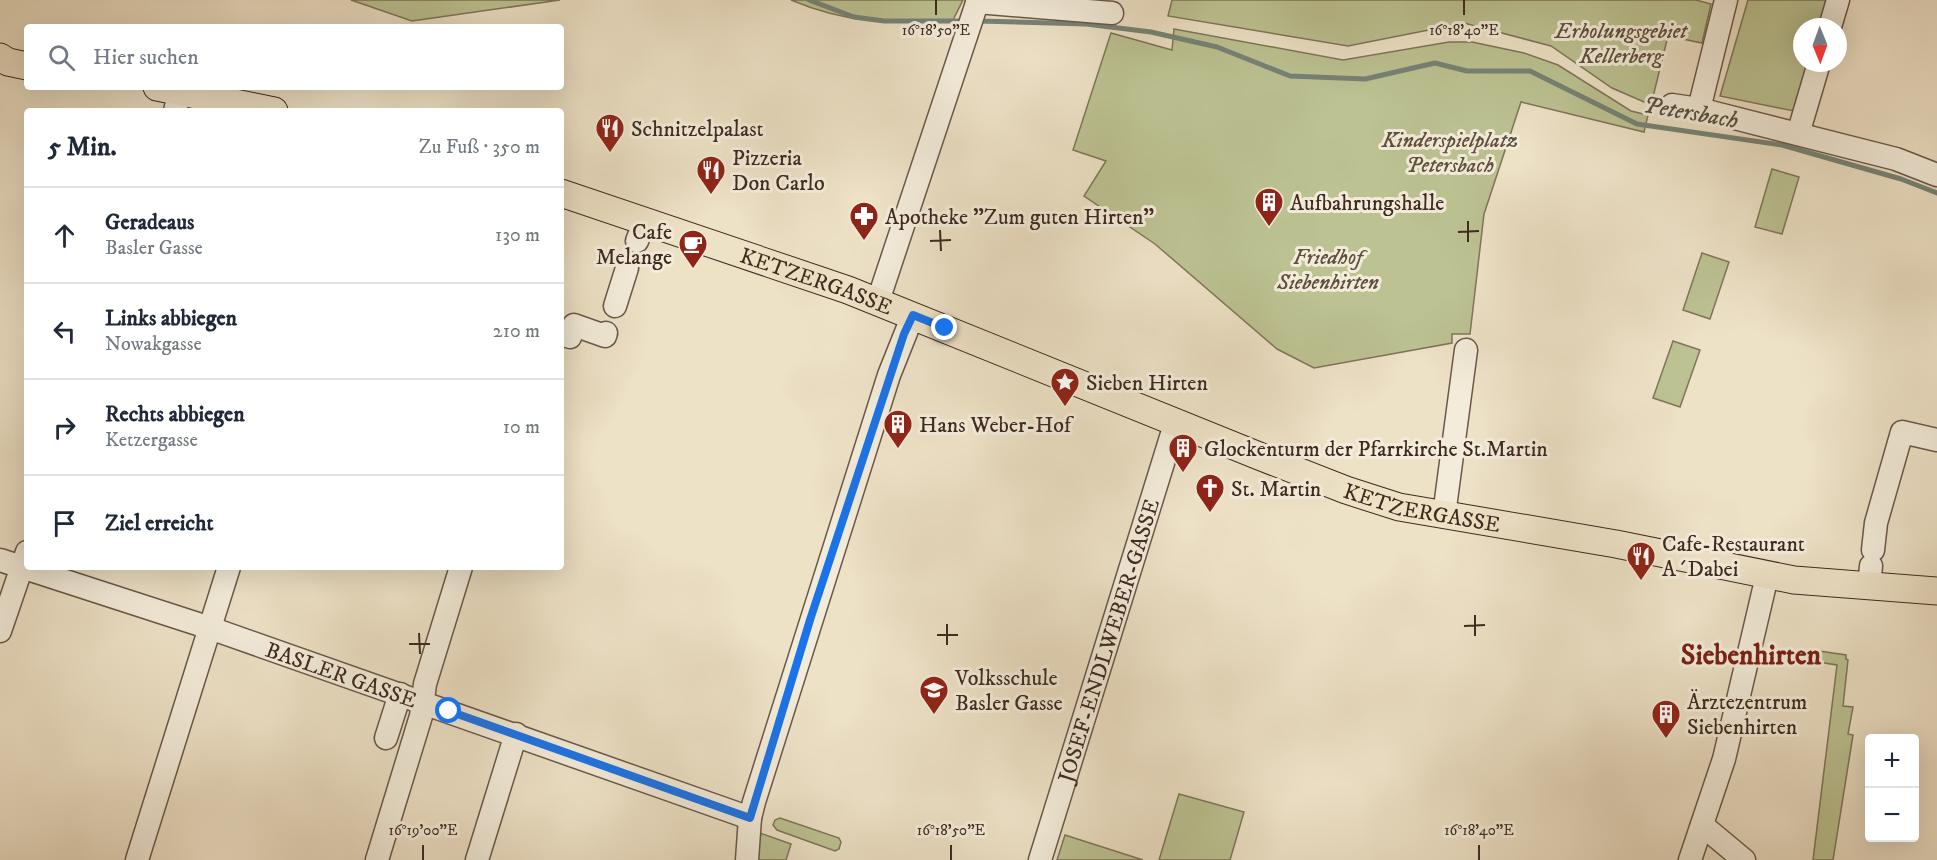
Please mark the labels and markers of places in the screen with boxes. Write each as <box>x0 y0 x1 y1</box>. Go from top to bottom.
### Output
restaurant icon: Schnitzelpalast <box>594 112 626 154</box>
place label: Schnitzelpalast <box>631 116 764 143</box>
place label: Pizzeria Don Carlo <box>732 145 825 197</box>
restaurant icon: Pizzeria Don Carlo <box>695 154 727 196</box>
building icon: Aufbahrungshalle <box>1253 186 1285 228</box>
place label: Aufbahrungshalle <box>1290 190 1444 217</box>
pharmacy icon: Apotheke "Zum guten Hirten" <box>848 200 880 242</box>
place label: Apotheke "Zum guten Hirten" <box>885 204 1154 231</box>
place label: Cafe Melange <box>596 219 672 271</box>
cafe icon: Cafe Melange <box>677 228 709 270</box>
place icon: Sieben Hirten <box>1049 366 1081 408</box>
place label: Sieben Hirten <box>1086 370 1208 397</box>
building icon: Hans Weber-Hof <box>882 408 914 450</box>
place label: Hans Weber-Hof <box>919 412 1075 439</box>
building icon: Glockenturm der Pfarrkirche St.Martin <box>1167 432 1199 474</box>
place label: Glockenturm der Pfarrkirche St.Martin <box>1204 436 1548 463</box>
church icon: St. Martin <box>1194 472 1226 514</box>
place label: St. Martin <box>1231 476 1322 503</box>
place label: Cafe-Restaurant A´Dabei <box>1662 531 1805 583</box>
restaurant icon: Cafe-Restaurant A´Dabei <box>1625 540 1657 582</box>
place label: Volksschule Basler Gasse <box>954 665 1063 717</box>
school or university icon: Volksschule Basler Gasse <box>918 674 950 716</box>
place label: Ärztezentrum Siebenhirten <box>1687 689 1807 741</box>
building icon: Ärztezentrum Siebenhirten <box>1650 698 1682 740</box>

